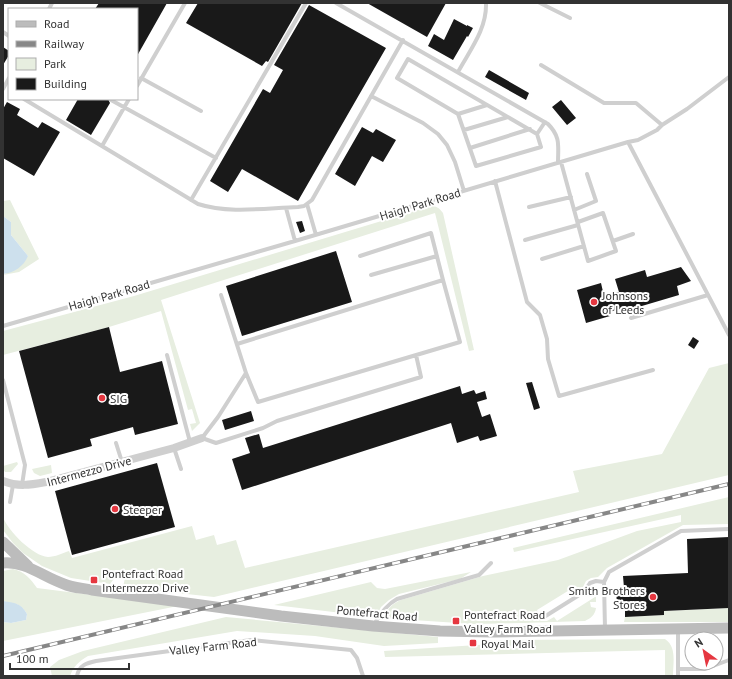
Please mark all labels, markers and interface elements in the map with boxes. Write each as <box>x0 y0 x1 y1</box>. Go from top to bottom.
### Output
legend <box>8 8 138 100</box>
text: Road <box>44 16 69 31</box>
text: Railway <box>44 36 84 51</box>
text: Park <box>44 56 66 71</box>
text: Building <box>44 76 87 91</box>
street label: Haigh Park Road <box>378 185 462 223</box>
street label: Haigh Park Road <box>67 276 151 314</box>
place label: Johnsons of Leeds <box>601 288 648 317</box>
marker: Johnsons of Leeds <box>589 297 599 307</box>
place label: SIG <box>110 391 127 406</box>
marker: SIG <box>97 393 107 403</box>
street label: Intermezzo Drive <box>45 453 133 489</box>
place label: Steeper <box>123 502 162 517</box>
marker: Steeper <box>110 504 120 514</box>
place label: Pontefract Road Intermezzo Drive <box>102 566 189 595</box>
marker: Pontefract Road Intermezzo Drive <box>89 575 99 585</box>
place label: Smith Brothers Stores <box>568 583 645 612</box>
marker: Smith Brothers Stores <box>648 592 658 602</box>
street label: Pontefract Road <box>336 602 418 624</box>
place label: Pontefract Road Valley Farm Road <box>463 607 552 636</box>
marker: Pontefract Road Valley Farm Road <box>451 616 461 626</box>
north arrow <box>684 631 724 671</box>
street label: Valley Farm Road <box>167 634 258 658</box>
text: N <box>692 635 705 650</box>
place label: Royal Mail <box>481 636 535 651</box>
marker: Royal Mail <box>468 638 478 648</box>
scale bar <box>10 645 129 671</box>
text: 100 m <box>16 651 49 666</box>

